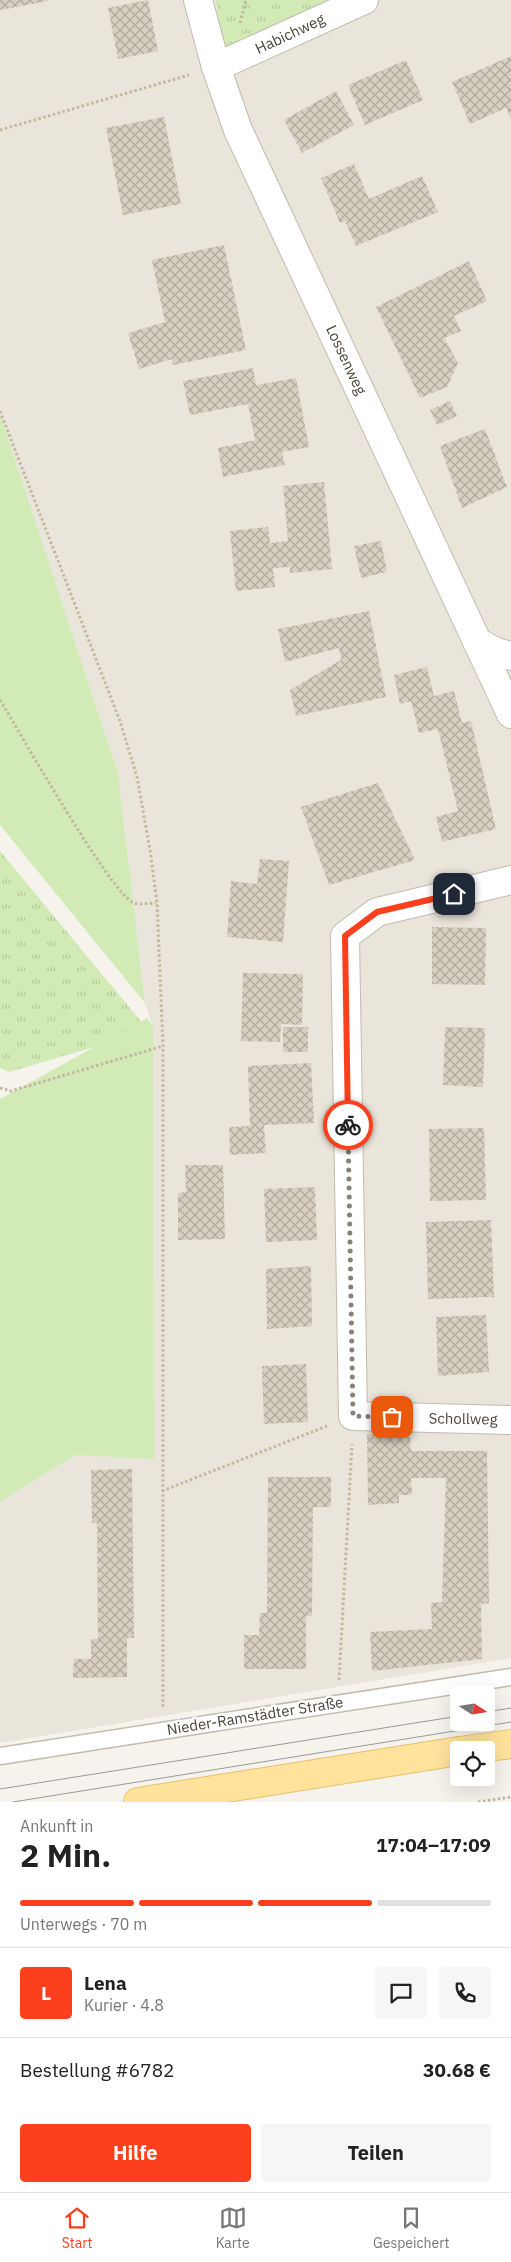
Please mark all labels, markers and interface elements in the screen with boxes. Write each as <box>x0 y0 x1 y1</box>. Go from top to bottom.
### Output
street label: Habichweg <box>252 9 328 58</box>
street label: Lossenweg <box>322 322 371 398</box>
pin <box>433 873 475 915</box>
icon: home <box>440 880 468 908</box>
courier <box>323 1100 373 1150</box>
icon: bike <box>334 1111 362 1139</box>
pin <box>371 1396 413 1438</box>
icon: bag <box>378 1403 406 1431</box>
street label: Schollweg <box>428 1408 498 1429</box>
north arrow <box>450 1686 495 1731</box>
map controls <box>450 1686 495 1786</box>
street label: Nieder-Ramstädter Straße <box>165 1692 344 1739</box>
button: locate <box>450 1741 495 1786</box>
text: Ankunft in <box>20 1816 93 1836</box>
text: 17:04–17:09 <box>376 1833 491 1857</box>
text: 2 Min. <box>20 1834 111 1876</box>
text: Unterwegs · 70 m <box>20 1914 147 1934</box>
button: chat <box>375 1967 427 2019</box>
button: phone <box>439 1967 491 2019</box>
text: Lena <box>84 1971 127 1995</box>
text: L <box>41 1981 51 2005</box>
text: Kurier · 4.8 <box>84 1995 164 2015</box>
text: Bestellung #6782 <box>20 2058 174 2082</box>
text: 30.68 € <box>423 2058 491 2082</box>
button: Hilfe <box>20 2124 251 2182</box>
button: Teilen <box>261 2124 491 2182</box>
tab: Start <box>62 2204 92 2252</box>
tab: Karte <box>216 2204 250 2252</box>
tab: Gespeichert <box>373 2204 449 2252</box>

